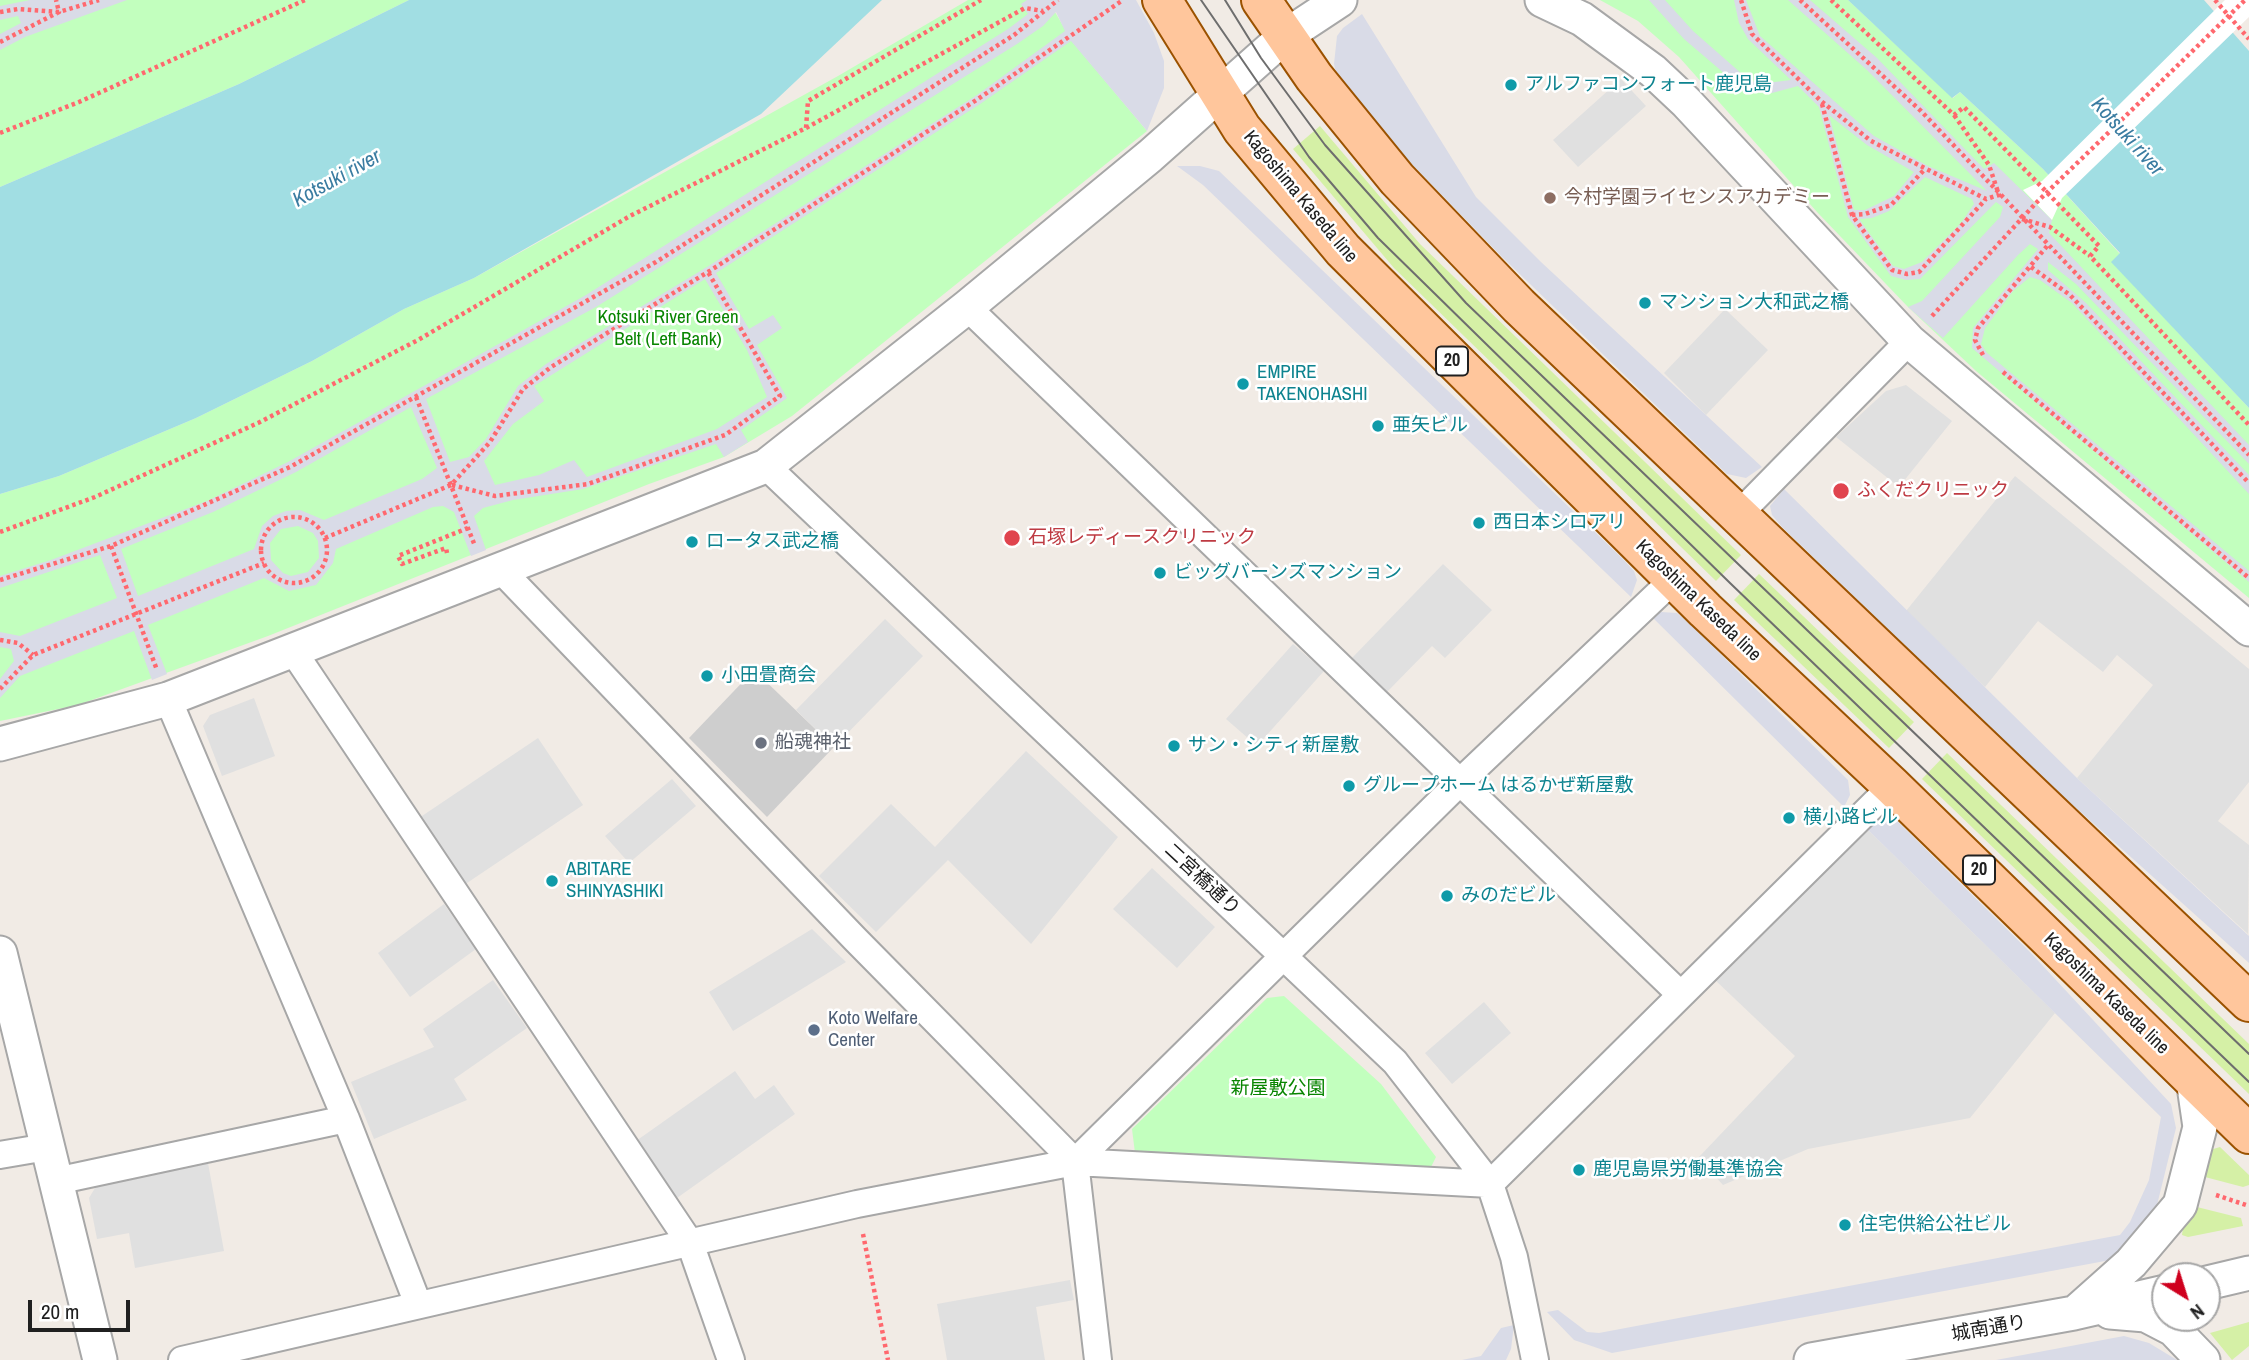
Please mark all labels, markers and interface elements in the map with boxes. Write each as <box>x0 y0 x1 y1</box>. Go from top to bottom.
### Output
place label: アルファコンフォート鹿児島 <box>1525 74 1772 96</box>
marker: アルファコンフォート鹿児島 <box>1503 77 1519 93</box>
water label: Kotsuki river <box>2085 93 2169 181</box>
street label: Kagoshima Kaseda line <box>1238 126 1362 268</box>
water label: Kotsuki river <box>289 145 385 213</box>
place label: 今村学園ライセンスアカデミー <box>1564 187 1830 209</box>
marker: 今村学園ライセンスアカデミー <box>1542 190 1558 206</box>
place label: マンション大和武之橋 <box>1659 292 1849 314</box>
marker: マンション大和武之橋 <box>1637 295 1653 311</box>
park label: Kotsuki River Green Belt (Left Bank) <box>597 307 739 351</box>
road number: 20 <box>1436 346 1468 376</box>
place label: EMPIRE TAKENOHASHI <box>1257 362 1368 406</box>
marker: EMPIRE TAKENOHASHI <box>1235 376 1251 392</box>
place label: 亜矢ビル <box>1392 415 1468 437</box>
marker: 亜矢ビル <box>1370 418 1386 434</box>
place label: ふくだクリニック <box>1857 480 2009 502</box>
marker: ふくだクリニック <box>1831 481 1851 501</box>
place label: 西日本シロアリ <box>1493 512 1626 534</box>
marker: 西日本シロアリ <box>1471 515 1487 531</box>
place label: 石塚レディースクリニック <box>1028 527 1256 549</box>
marker: 石塚レディースクリニック <box>1002 528 1022 548</box>
place label: ロータス武之橋 <box>706 531 839 553</box>
marker: ロータス武之橋 <box>684 534 700 550</box>
street label: Kagoshima Kaseda line <box>1631 535 1765 667</box>
place label: ビッグバーンズマンション <box>1174 562 1402 584</box>
marker: ビッグバーンズマンション <box>1152 565 1168 581</box>
place label: 小田畳商会 <box>721 665 816 687</box>
marker: 小田畳商会 <box>699 668 715 684</box>
place label: 船魂神社 <box>775 732 851 754</box>
marker: 船魂神社 <box>753 735 769 751</box>
place label: サン・シティ新屋敷 <box>1188 735 1359 757</box>
marker: サン・シティ新屋敷 <box>1166 738 1182 754</box>
place label: グループホーム はるかぜ新屋敷 <box>1363 775 1633 797</box>
marker: グループホーム はるかぜ新屋敷 <box>1341 778 1357 794</box>
place label: 横小路ビル <box>1803 807 1898 829</box>
marker: 横小路ビル <box>1781 810 1797 826</box>
street label: 二宮橋通り <box>1159 839 1245 921</box>
road number: 20 <box>1963 856 1995 884</box>
place label: ABITARE SHINYASHIKI <box>566 859 664 903</box>
marker: ABITARE SHINYASHIKI <box>544 873 560 889</box>
place label: みのだビル <box>1461 885 1556 907</box>
marker: みのだビル <box>1439 888 1455 904</box>
street label: Kagoshima Kaseda line <box>2039 928 2173 1060</box>
place label: Koto Welfare Center <box>828 1008 918 1052</box>
marker: Koto Welfare Center <box>806 1022 822 1038</box>
park label: 新屋敷公園 <box>1231 1078 1325 1100</box>
place label: 鹿児島県労働基準協会 <box>1593 1159 1783 1181</box>
marker: 鹿児島県労働基準協会 <box>1571 1162 1587 1178</box>
place label: 住宅供給公社ビル <box>1859 1214 2011 1236</box>
marker: 住宅供給公社ビル <box>1837 1217 1853 1233</box>
north arrow <box>2151 1262 2221 1332</box>
scale bar <box>32 1286 133 1330</box>
text: 20 m <box>41 1297 79 1326</box>
text: N <box>2185 1298 2210 1326</box>
street label: 城南通り <box>1950 1311 2028 1347</box>

